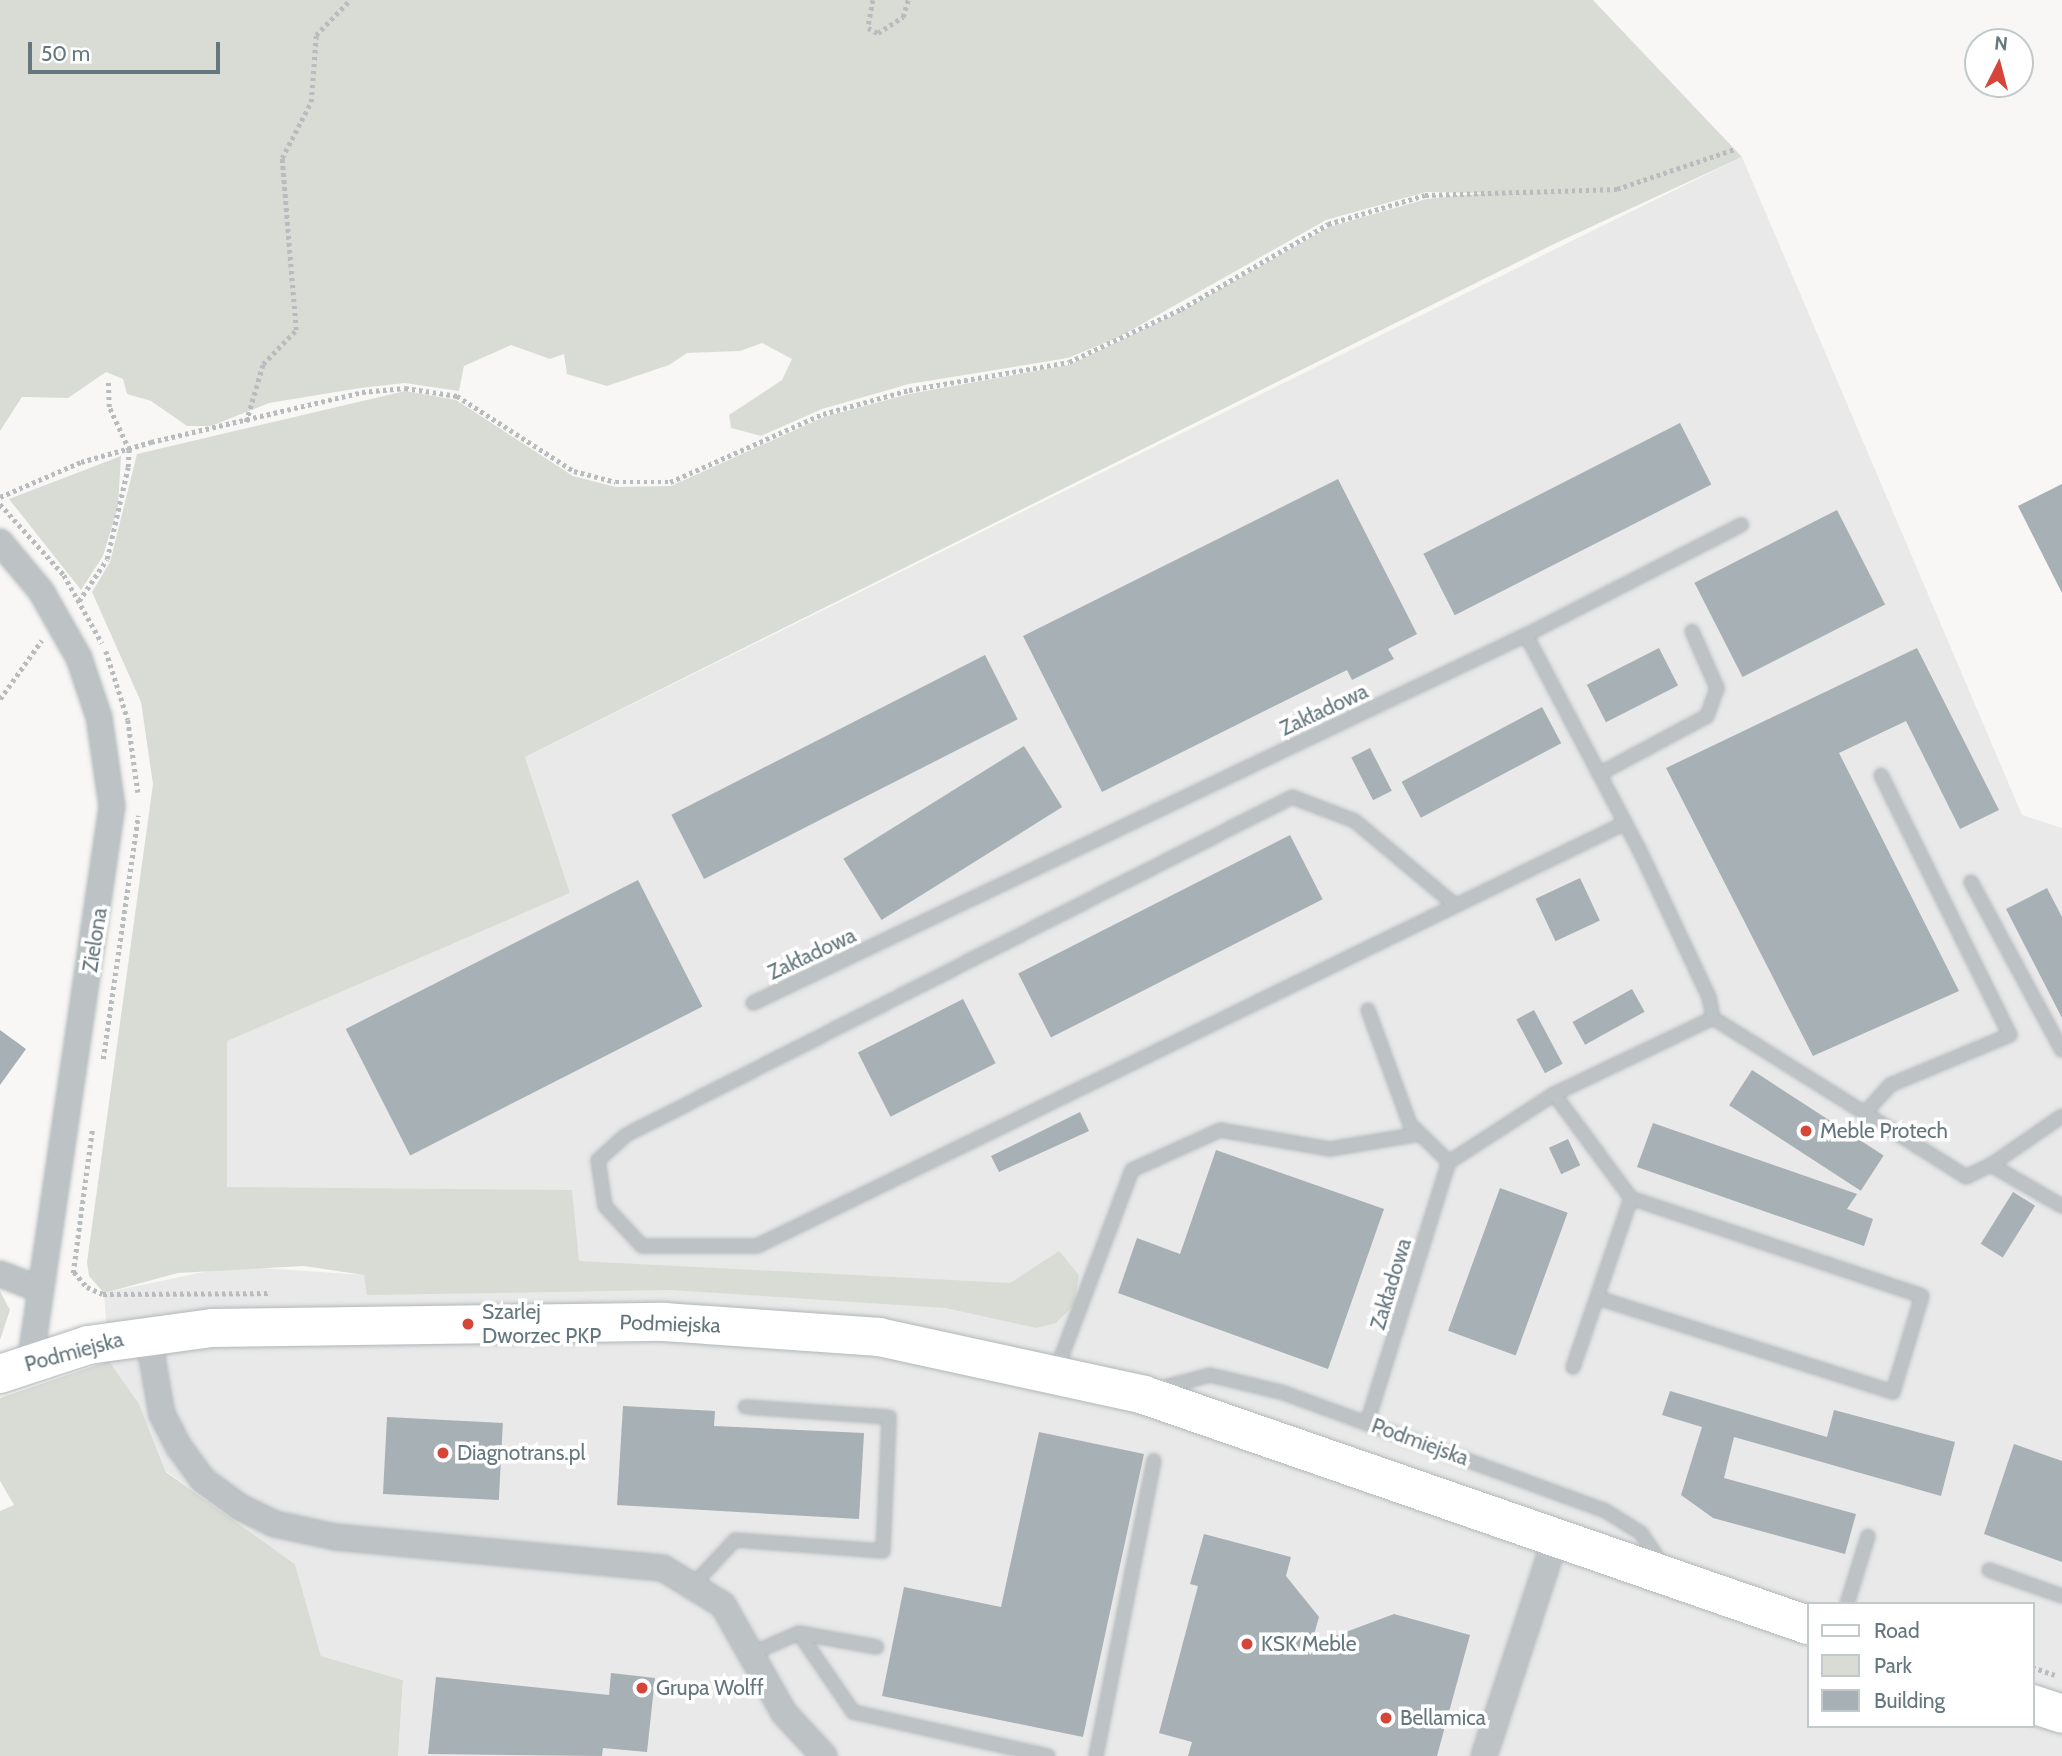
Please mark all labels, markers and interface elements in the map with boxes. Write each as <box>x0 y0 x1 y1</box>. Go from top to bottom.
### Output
scale bar <box>32 28 224 72</box>
north arrow <box>1964 28 2034 98</box>
text: N <box>1993 31 2009 56</box>
text: 50 m <box>41 41 90 66</box>
street label: Zakładowa <box>1276 679 1372 741</box>
street label: Zielona <box>77 906 113 974</box>
street label: Zakładowa <box>764 923 860 985</box>
place label: Meble Protech <box>1820 1118 1948 1144</box>
marker: Meble Protech <box>1798 1123 1814 1139</box>
street label: Zakładowa <box>1365 1235 1417 1333</box>
place label: Szarlej Dworzec PKP <box>482 1299 601 1349</box>
street label: Podmiejska <box>619 1310 721 1338</box>
marker: Szarlej Dworzec PKP <box>460 1316 476 1332</box>
street label: Podmiejska <box>22 1327 126 1377</box>
street label: Podmiejska <box>1368 1413 1472 1471</box>
place label: Diagnotrans.pl <box>457 1440 585 1466</box>
marker: Diagnotrans.pl <box>435 1445 451 1461</box>
legend <box>1806 1602 2034 1728</box>
text: Road <box>1874 1618 1920 1643</box>
place label: KSK Meble <box>1261 1631 1356 1657</box>
marker: KSK Meble <box>1239 1636 1255 1652</box>
text: Park <box>1874 1653 1912 1678</box>
place label: Grupa Wolff <box>656 1675 764 1701</box>
marker: Grupa Wolff <box>634 1680 650 1696</box>
text: Building <box>1874 1688 1945 1713</box>
place label: Bellamica <box>1400 1705 1486 1731</box>
marker: Bellamica <box>1378 1710 1394 1726</box>

